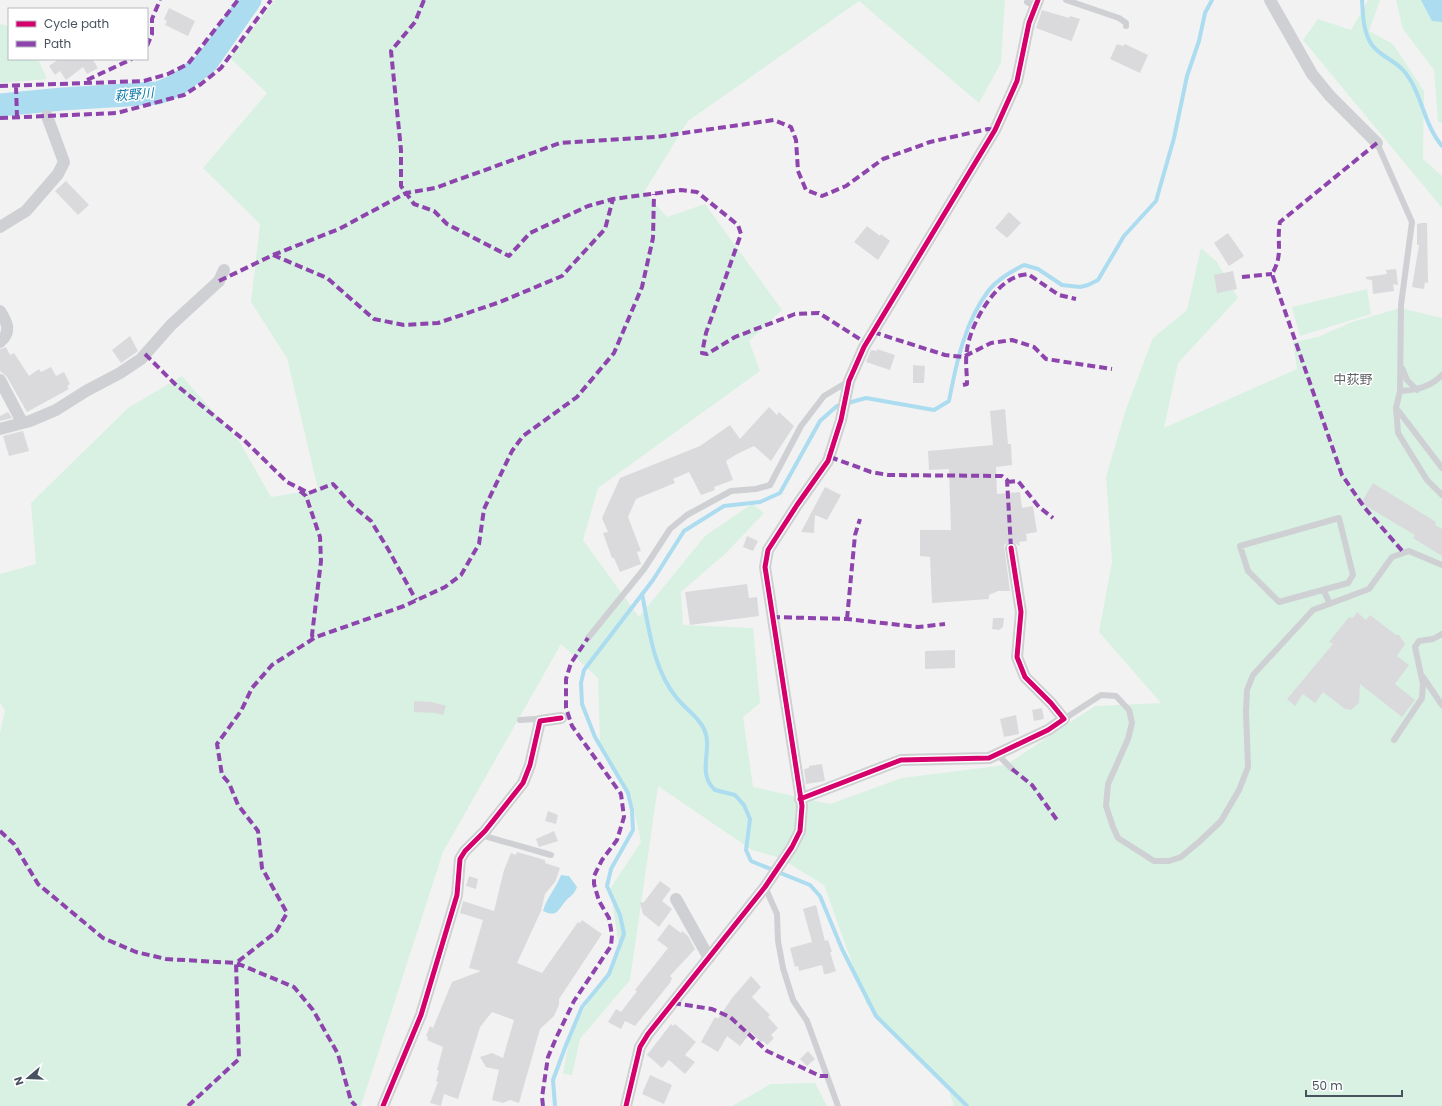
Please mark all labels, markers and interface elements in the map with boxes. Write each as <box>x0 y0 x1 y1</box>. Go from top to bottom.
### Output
legend <box>8 8 148 60</box>
text: Cycle path <box>44 15 109 32</box>
text: Path <box>44 35 71 52</box>
water label: 萩野川 <box>114 83 156 106</box>
district label: 中荻野 <box>1333 370 1373 389</box>
north arrow <box>8 1058 48 1098</box>
scale bar <box>1306 1072 1402 1098</box>
text: N <box>10 1075 27 1088</box>
text: 50 m <box>1312 1077 1343 1094</box>

